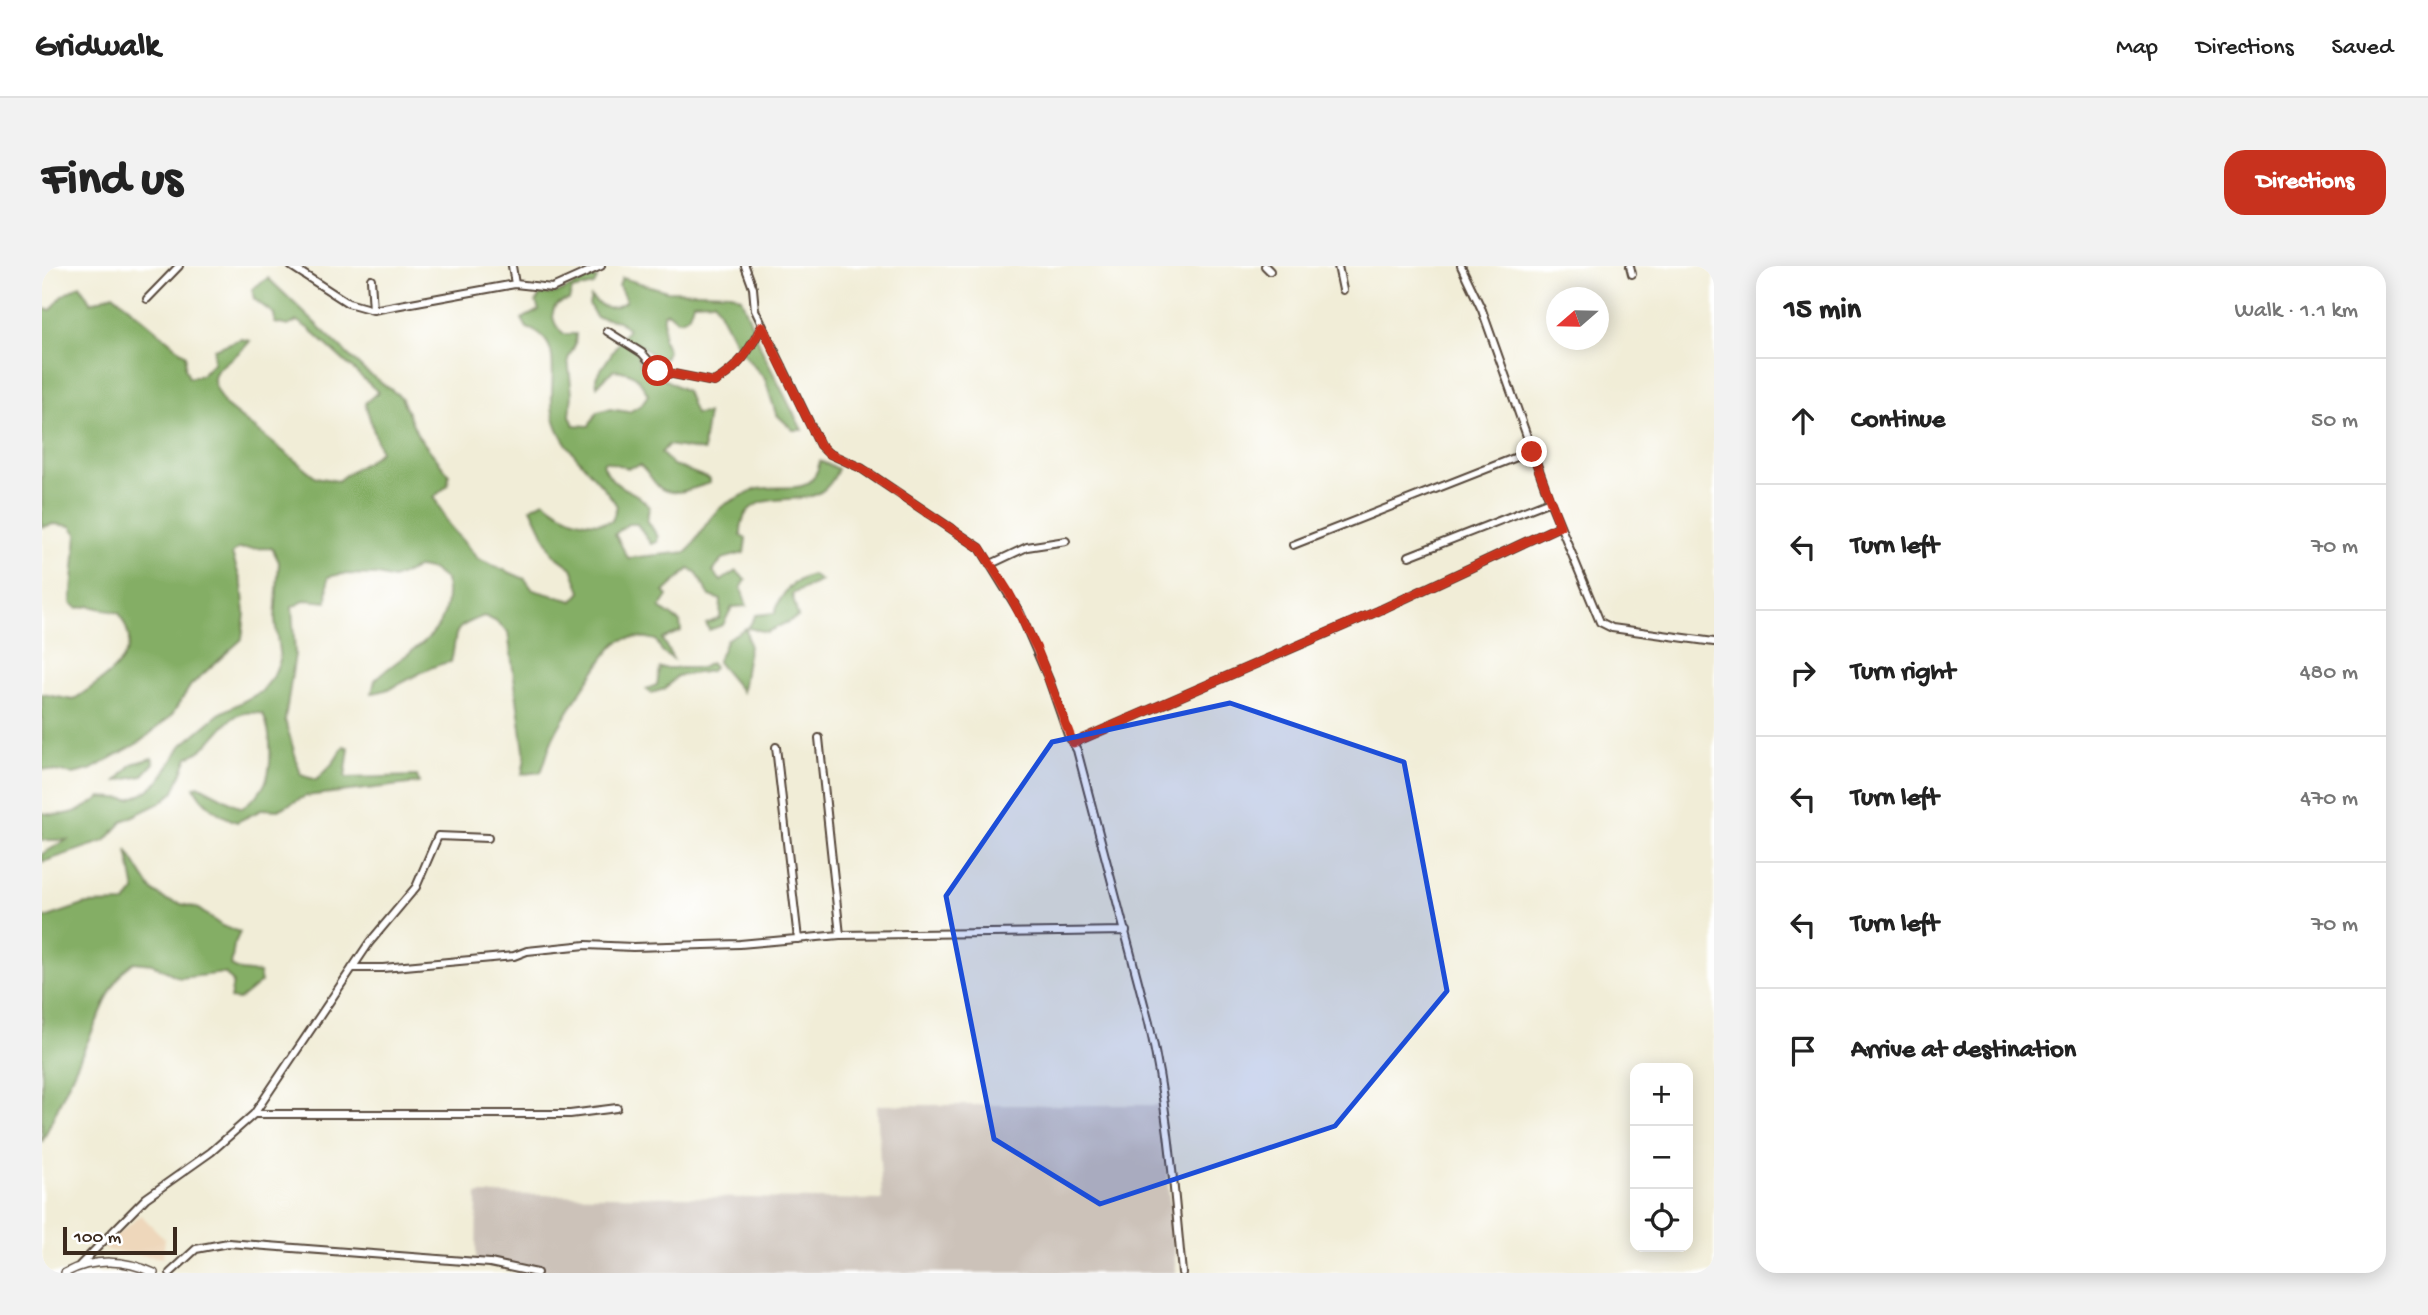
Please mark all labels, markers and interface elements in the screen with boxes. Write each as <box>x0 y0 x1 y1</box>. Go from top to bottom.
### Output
text: Gridwalk <box>35 29 160 67</box>
text: Map <box>2116 34 2158 63</box>
text: Directions <box>2196 34 2294 63</box>
text: Saved <box>2332 34 2393 63</box>
button: Directions <box>2224 150 2386 215</box>
text: Find us <box>42 153 182 211</box>
north arrow <box>1546 287 1609 350</box>
text: 15 min <box>1784 294 1861 329</box>
text: Walk · 1.1 km <box>2234 298 2358 325</box>
route start <box>642 355 673 386</box>
icon: ahead <box>1784 402 1822 440</box>
text: Continue <box>1851 406 1945 437</box>
text: 50 m <box>2311 408 2358 435</box>
route end <box>1516 436 1547 467</box>
icon: left <box>1784 528 1822 566</box>
text: Turn left <box>1851 532 1939 563</box>
text: 70 m <box>2311 534 2358 561</box>
icon: right <box>1784 654 1822 692</box>
text: Turn right <box>1851 658 1955 689</box>
text: 480 m <box>2300 660 2358 687</box>
icon: left <box>1784 780 1822 818</box>
text: Turn left <box>1851 784 1939 815</box>
text: 470 m <box>2300 786 2358 813</box>
icon: left <box>1784 906 1822 944</box>
text: Turn left <box>1851 910 1939 941</box>
text: 70 m <box>2311 912 2358 939</box>
icon: arrive <box>1784 1032 1822 1070</box>
text: Arrive at destination <box>1851 1036 2076 1067</box>
map controls <box>1630 1063 1693 1252</box>
button: + <box>1630 1063 1693 1126</box>
button: − <box>1630 1126 1693 1189</box>
button: locate <box>1630 1189 1693 1252</box>
scale bar <box>63 1224 177 1256</box>
text: 100 m <box>74 1227 121 1250</box>

